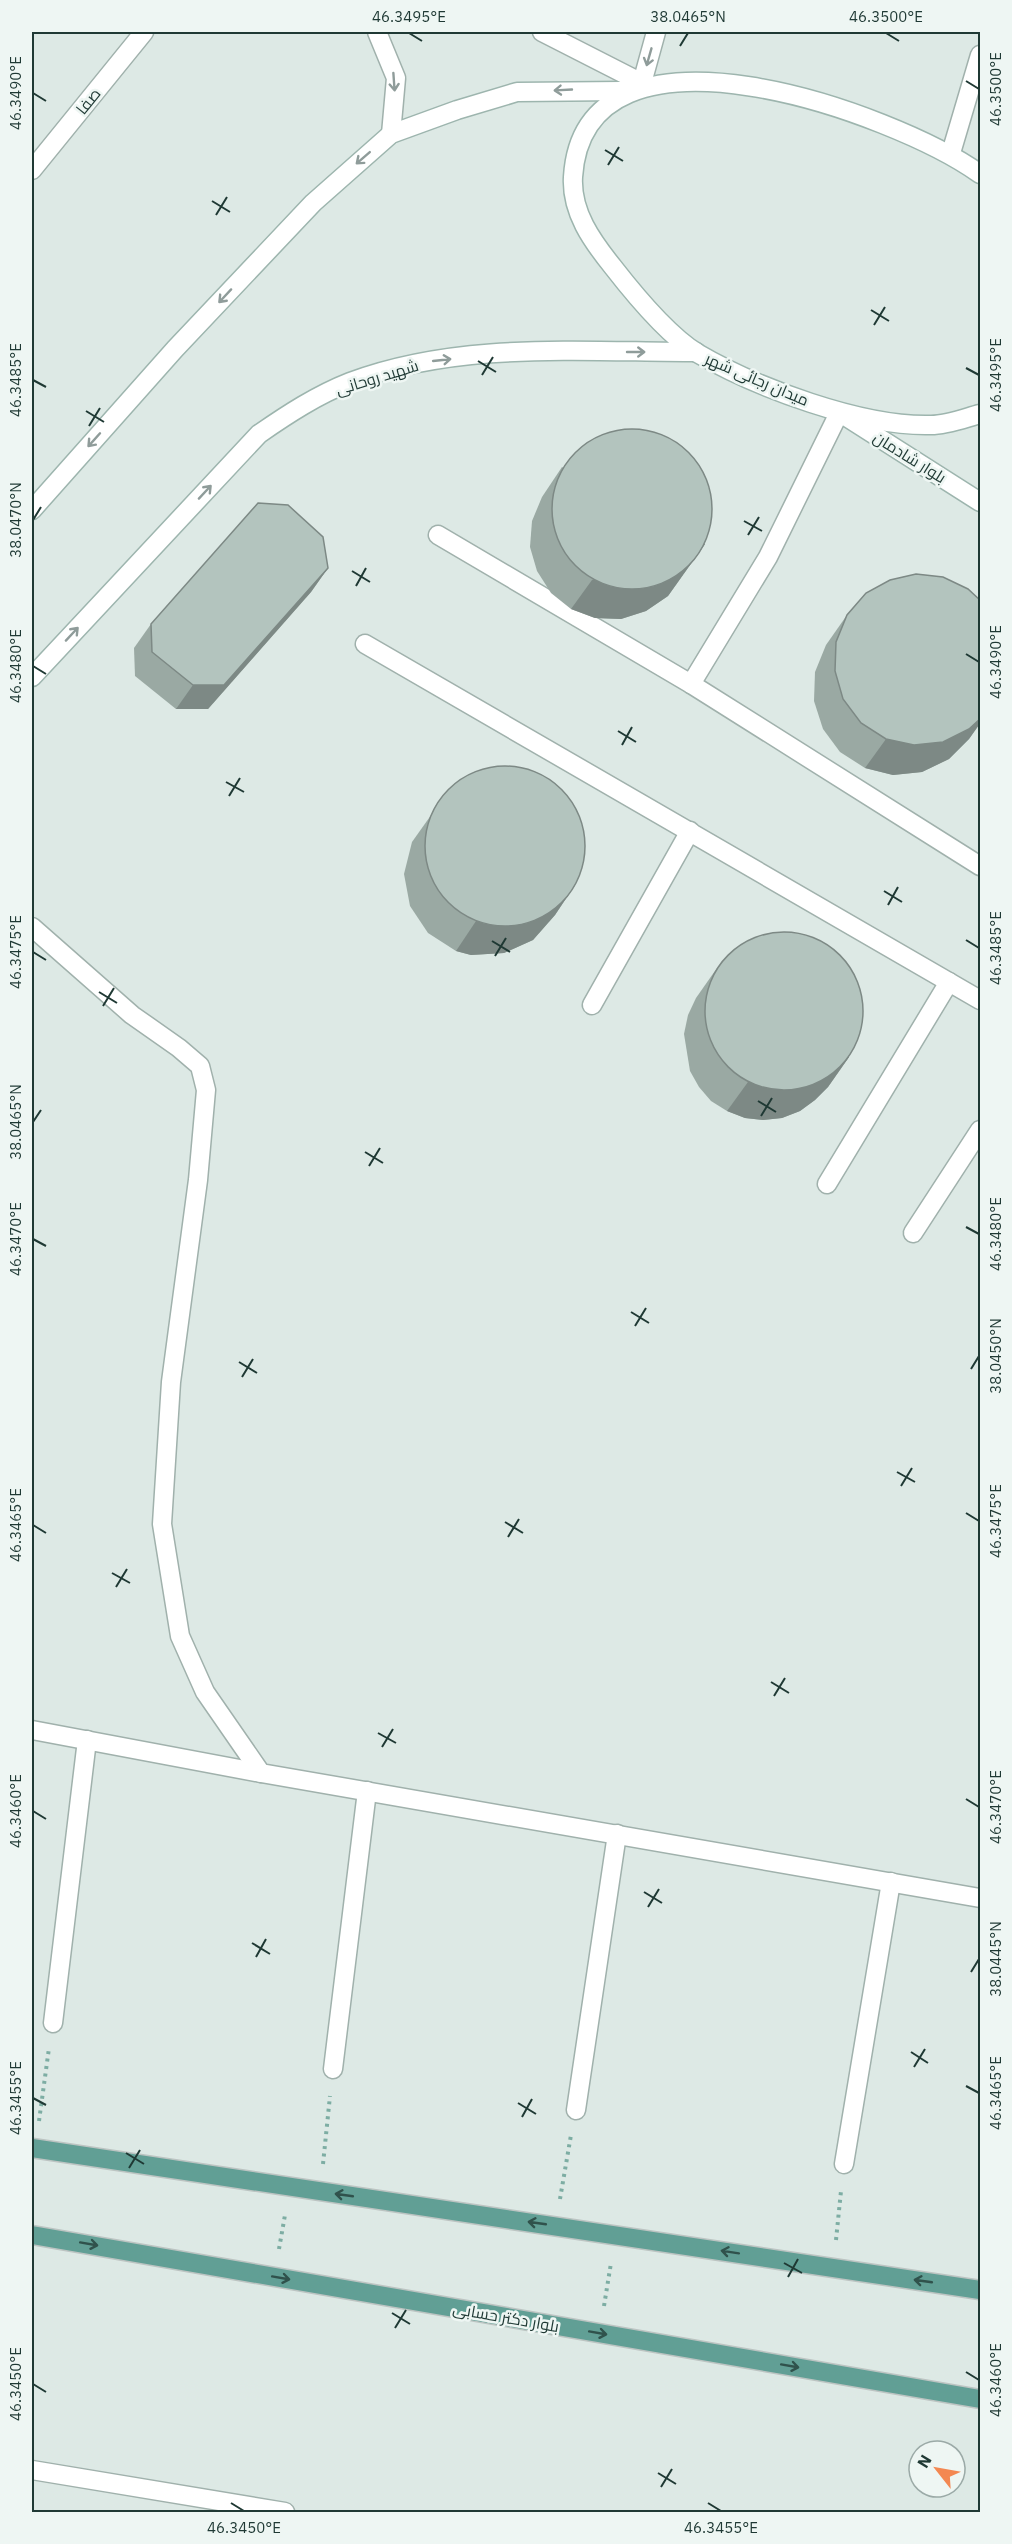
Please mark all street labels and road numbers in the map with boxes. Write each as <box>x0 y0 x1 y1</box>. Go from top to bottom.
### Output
street label: صفا <box>71 84 105 118</box>
street label: میدان رجائی شهر <box>701 348 812 411</box>
street label: شهید روحانی <box>333 355 421 400</box>
street label: بلوار شادمان <box>869 427 950 488</box>
street label: بلوار دکتر حسابی <box>451 2298 561 2337</box>

